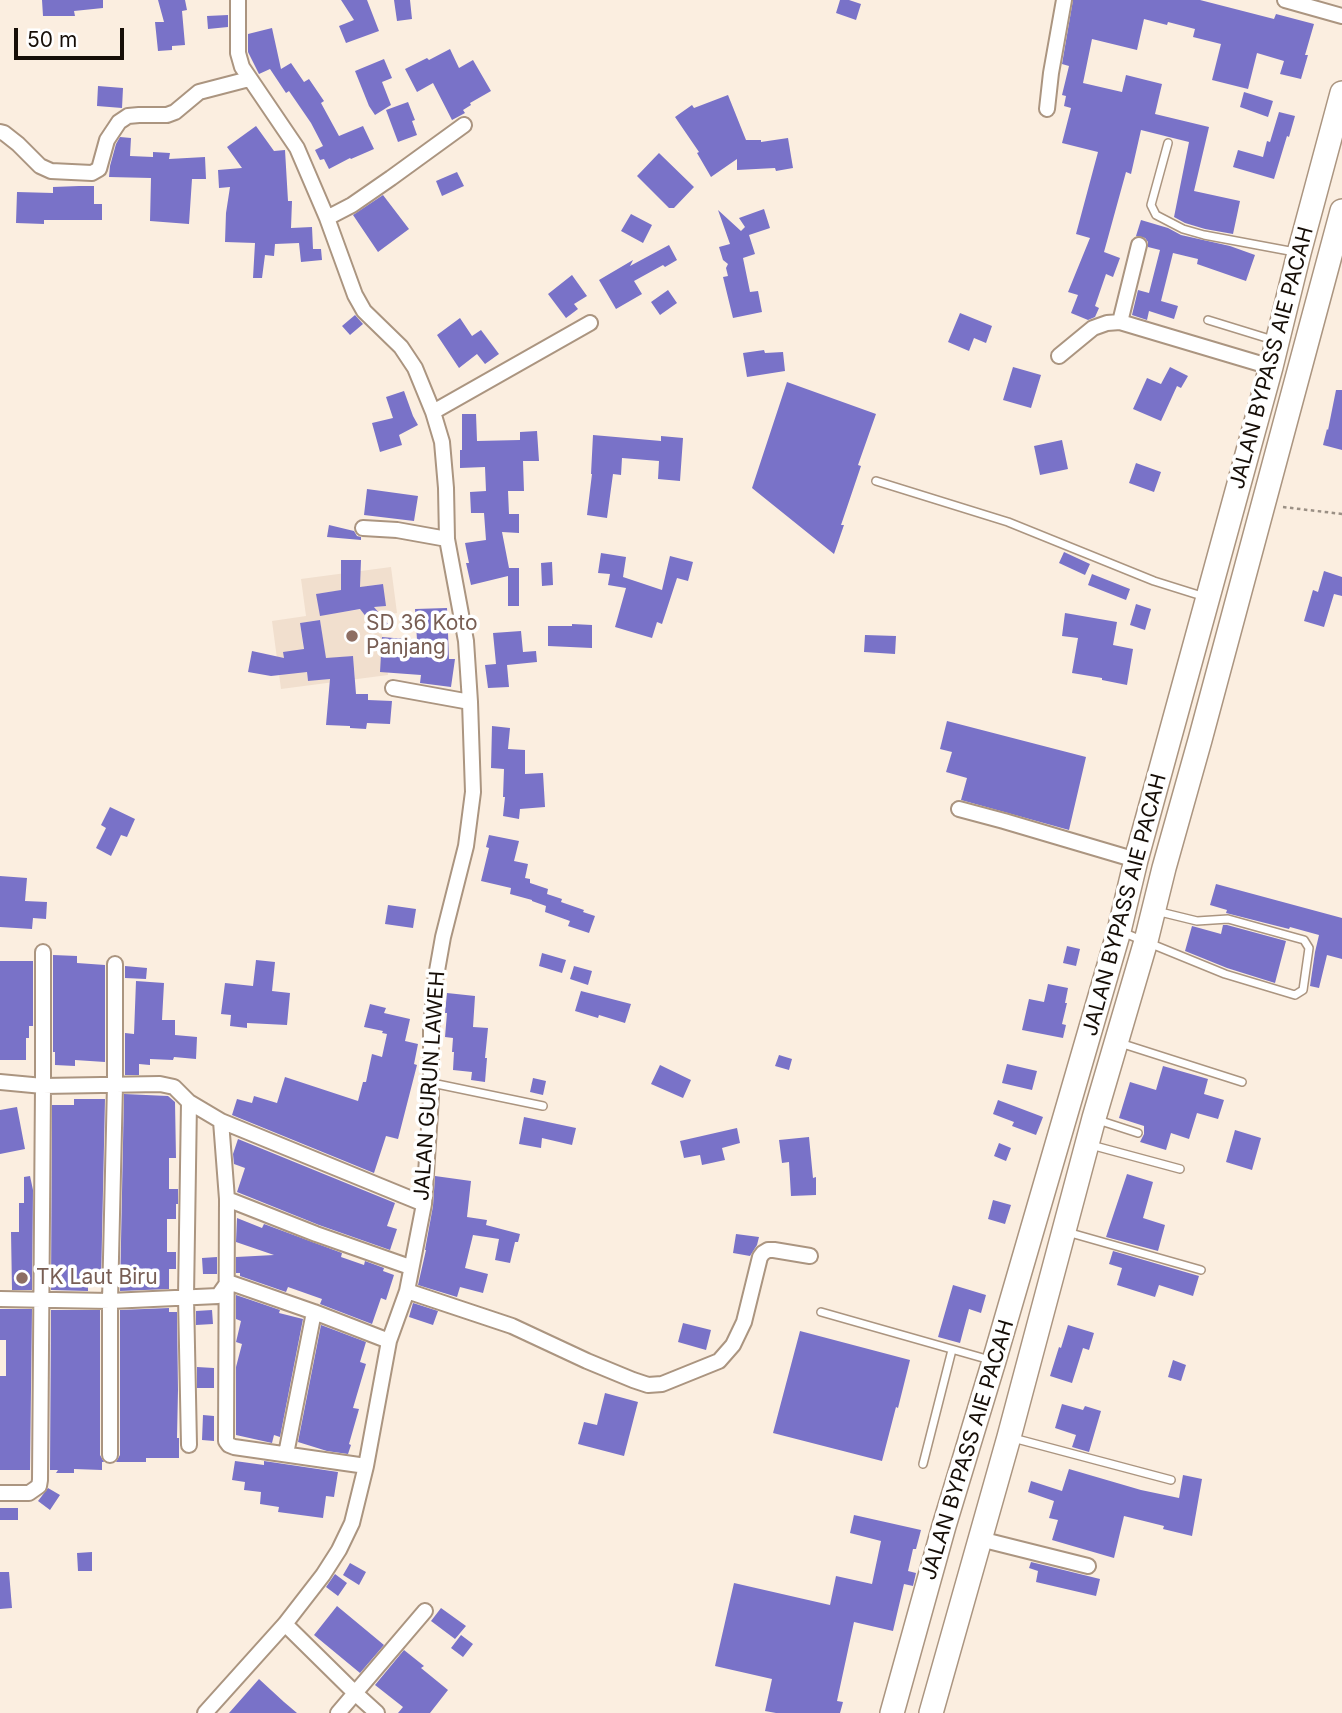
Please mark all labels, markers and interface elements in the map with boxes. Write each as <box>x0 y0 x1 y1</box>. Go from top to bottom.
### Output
scale bar <box>18 14 128 58</box>
text: 50 m <box>27 27 77 52</box>
street label: JALAN BYPASS AIE PACAH <box>1225 224 1319 492</box>
place label: SD 36 Koto Panjang <box>366 611 478 661</box>
marker: SD 36 Koto Panjang <box>344 628 360 644</box>
street label: JALAN BYPASS AIE PACAH <box>1078 771 1172 1039</box>
street label: JALAN GURUN LAWEH <box>409 970 451 1202</box>
place label: TK Laut Biru <box>36 1265 158 1291</box>
marker: TK Laut Biru <box>14 1270 30 1286</box>
street label: JALAN BYPASS AIE PACAH <box>916 1317 1020 1583</box>

